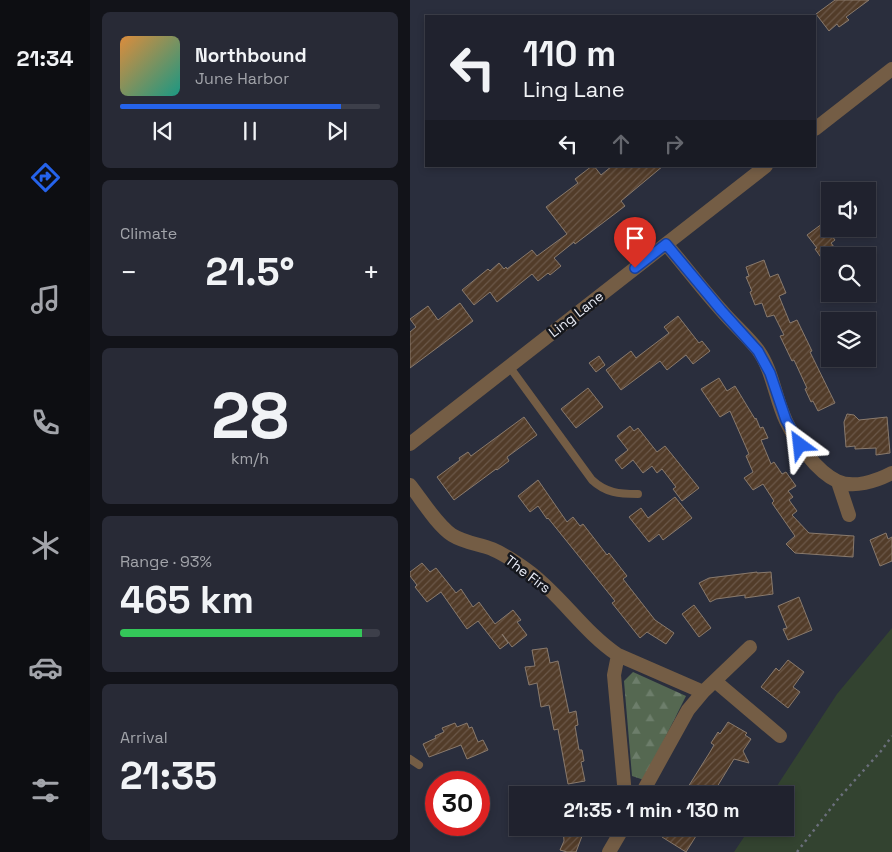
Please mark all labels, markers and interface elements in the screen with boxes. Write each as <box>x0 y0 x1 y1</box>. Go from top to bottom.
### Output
text: 110 m <box>523 32 616 76</box>
icon: left <box>440 35 505 100</box>
text: Northbound <box>195 43 307 68</box>
text: 21:34 <box>17 44 73 72</box>
text: June Harbor <box>195 68 289 89</box>
text: Ling Lane <box>523 75 625 103</box>
icon: previous <box>149 117 177 145</box>
icon: pause <box>236 117 264 145</box>
icon: next <box>323 117 351 145</box>
icon: left <box>554 130 582 158</box>
icon: ahead <box>607 130 635 158</box>
icon: right <box>660 130 688 158</box>
icon: directions <box>28 160 63 195</box>
map controls <box>821 182 876 367</box>
button: sound <box>821 182 876 237</box>
pin <box>614 217 656 268</box>
text: Climate <box>120 223 177 244</box>
icon: arrive <box>621 224 649 252</box>
button: search <box>821 247 876 302</box>
text: 21.5° <box>206 248 294 296</box>
text: − <box>120 254 137 290</box>
text: + <box>363 254 380 290</box>
icon: music <box>28 282 63 317</box>
street label: Ling Lane <box>545 287 607 341</box>
button: layers <box>821 312 876 367</box>
text: 28 <box>211 374 289 457</box>
icon: phone <box>28 405 63 440</box>
position arrow <box>773 418 825 470</box>
text: km/h <box>231 448 269 469</box>
icon: climate <box>28 528 63 563</box>
text: Range · 93% <box>120 551 212 572</box>
street label: The Firs <box>502 551 554 597</box>
text: 465 km <box>120 576 254 624</box>
icon: car <box>28 650 63 685</box>
text: Arrival <box>120 727 168 748</box>
text: 21:35 <box>120 752 217 800</box>
speed limit sign: 30 <box>425 771 490 836</box>
icon: filters <box>28 773 63 808</box>
text: 21:35 · 1 min · 130 m <box>564 798 739 823</box>

